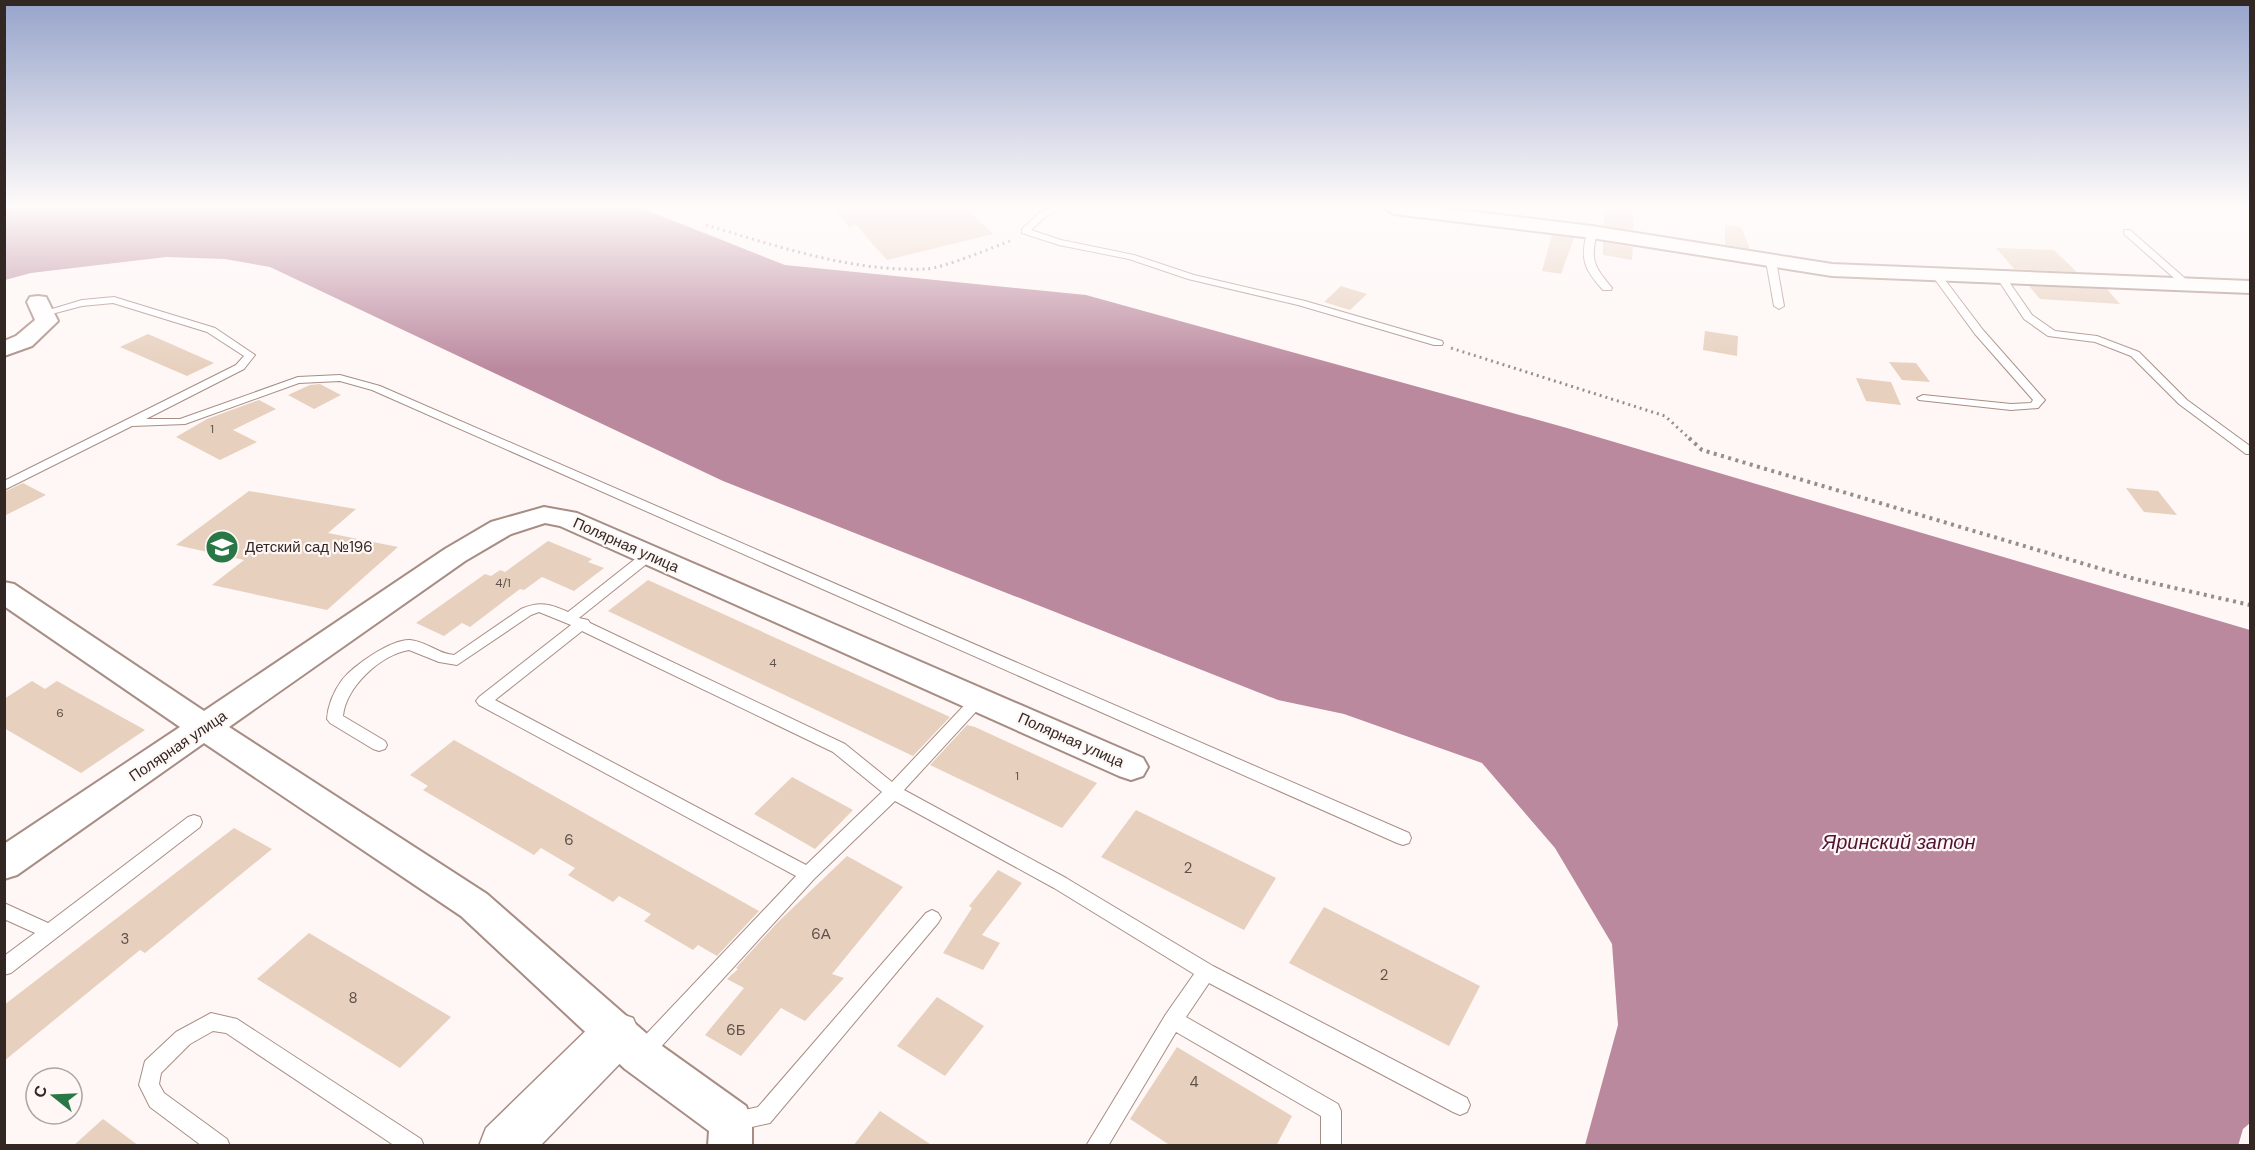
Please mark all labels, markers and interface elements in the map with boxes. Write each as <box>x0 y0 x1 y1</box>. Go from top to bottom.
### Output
house number: 1 <box>210 421 214 437</box>
street label: Полярная улица <box>570 513 683 578</box>
school or university icon: Детский сад №196 <box>204 529 240 565</box>
place label: Детский сад №196 <box>245 537 373 557</box>
house number: 4/1 <box>495 575 511 591</box>
house number: 4 <box>769 655 777 671</box>
house number: 6 <box>56 705 64 721</box>
street label: Полярная улица <box>125 705 231 786</box>
street label: Полярная улица <box>1015 708 1128 773</box>
house number: 1 <box>1015 768 1019 784</box>
water label: Яринский затон <box>1822 829 1975 855</box>
house number: 6 <box>564 830 574 850</box>
house number: 2 <box>1184 858 1192 878</box>
house number: 6А <box>811 924 831 944</box>
house number: 3 <box>121 929 129 949</box>
house number: 2 <box>1380 965 1388 985</box>
house number: 8 <box>348 988 358 1008</box>
house number: 6Б <box>726 1020 746 1040</box>
north arrow <box>24 1066 84 1126</box>
house number: 4 <box>1189 1072 1199 1092</box>
text: С <box>28 1082 52 1100</box>

